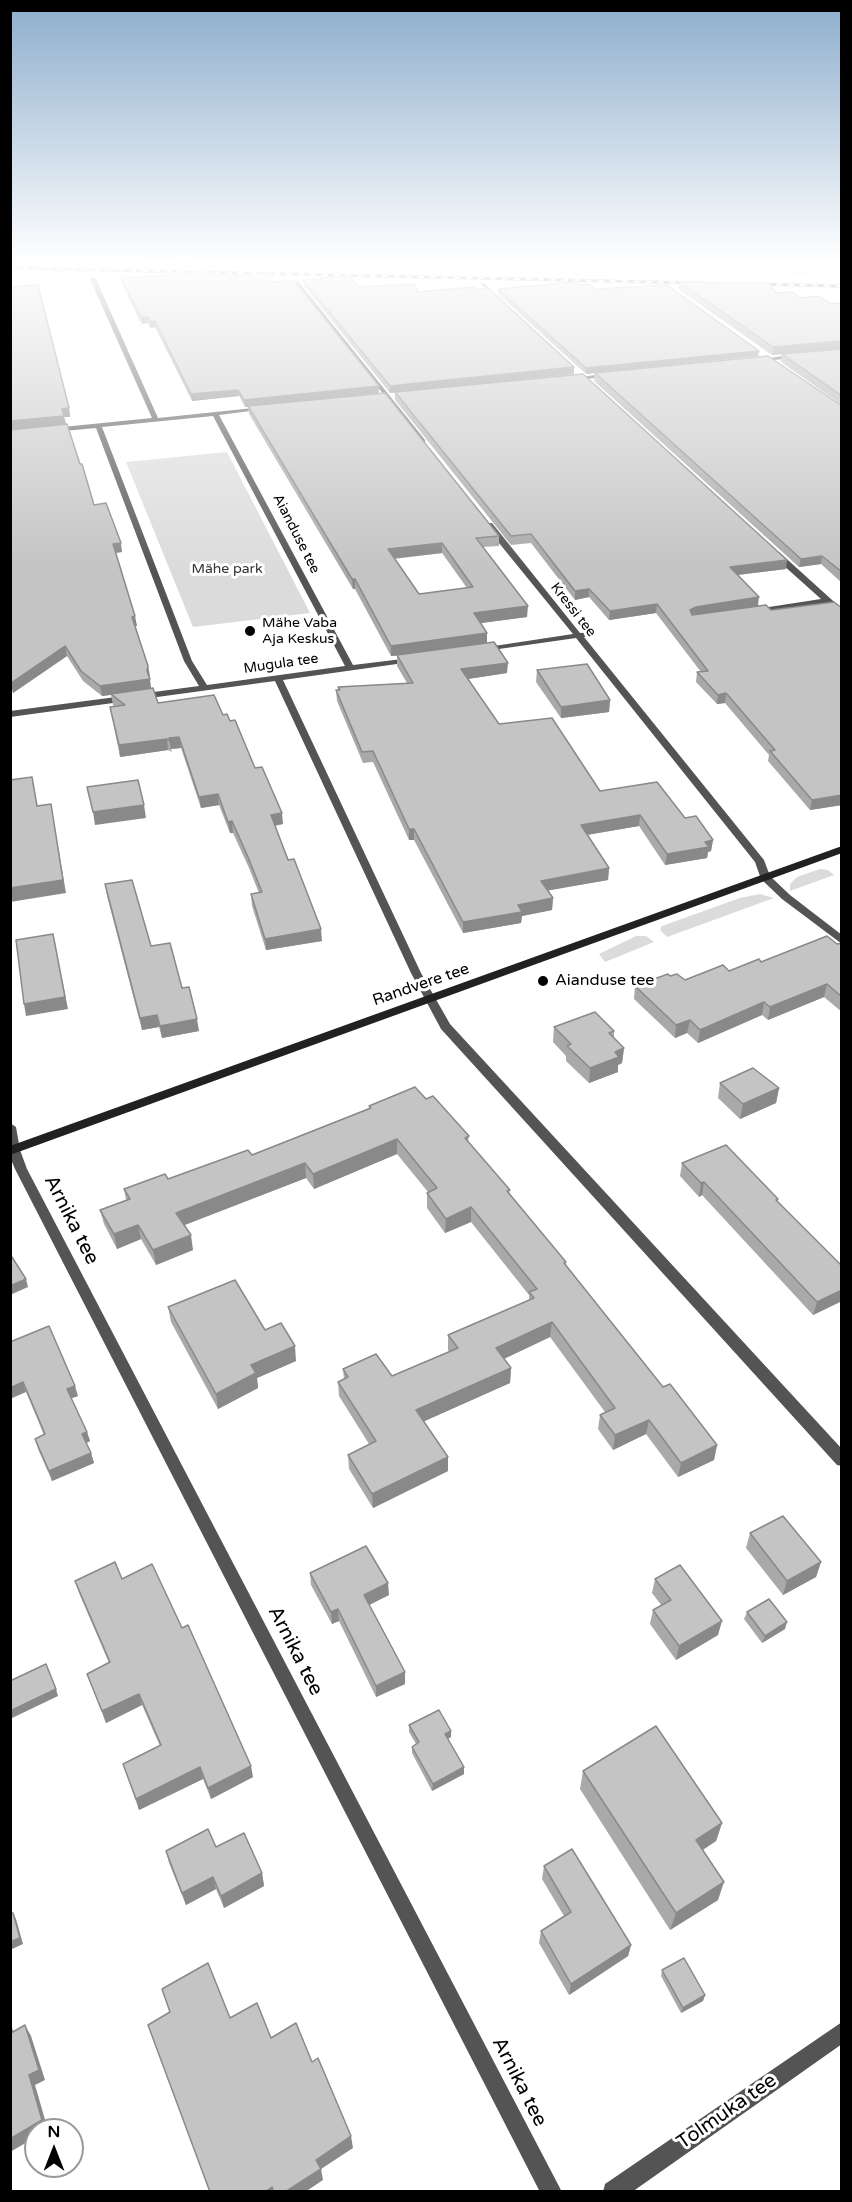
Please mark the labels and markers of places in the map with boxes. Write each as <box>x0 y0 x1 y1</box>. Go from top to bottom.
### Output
place label: Mähe Vaba Aja Keskus <box>262 615 337 648</box>
marker: Mähe Vaba Aja Keskus <box>243 624 257 638</box>
place label: Aianduse tee <box>555 971 654 991</box>
marker: Aianduse tee <box>536 974 550 988</box>

